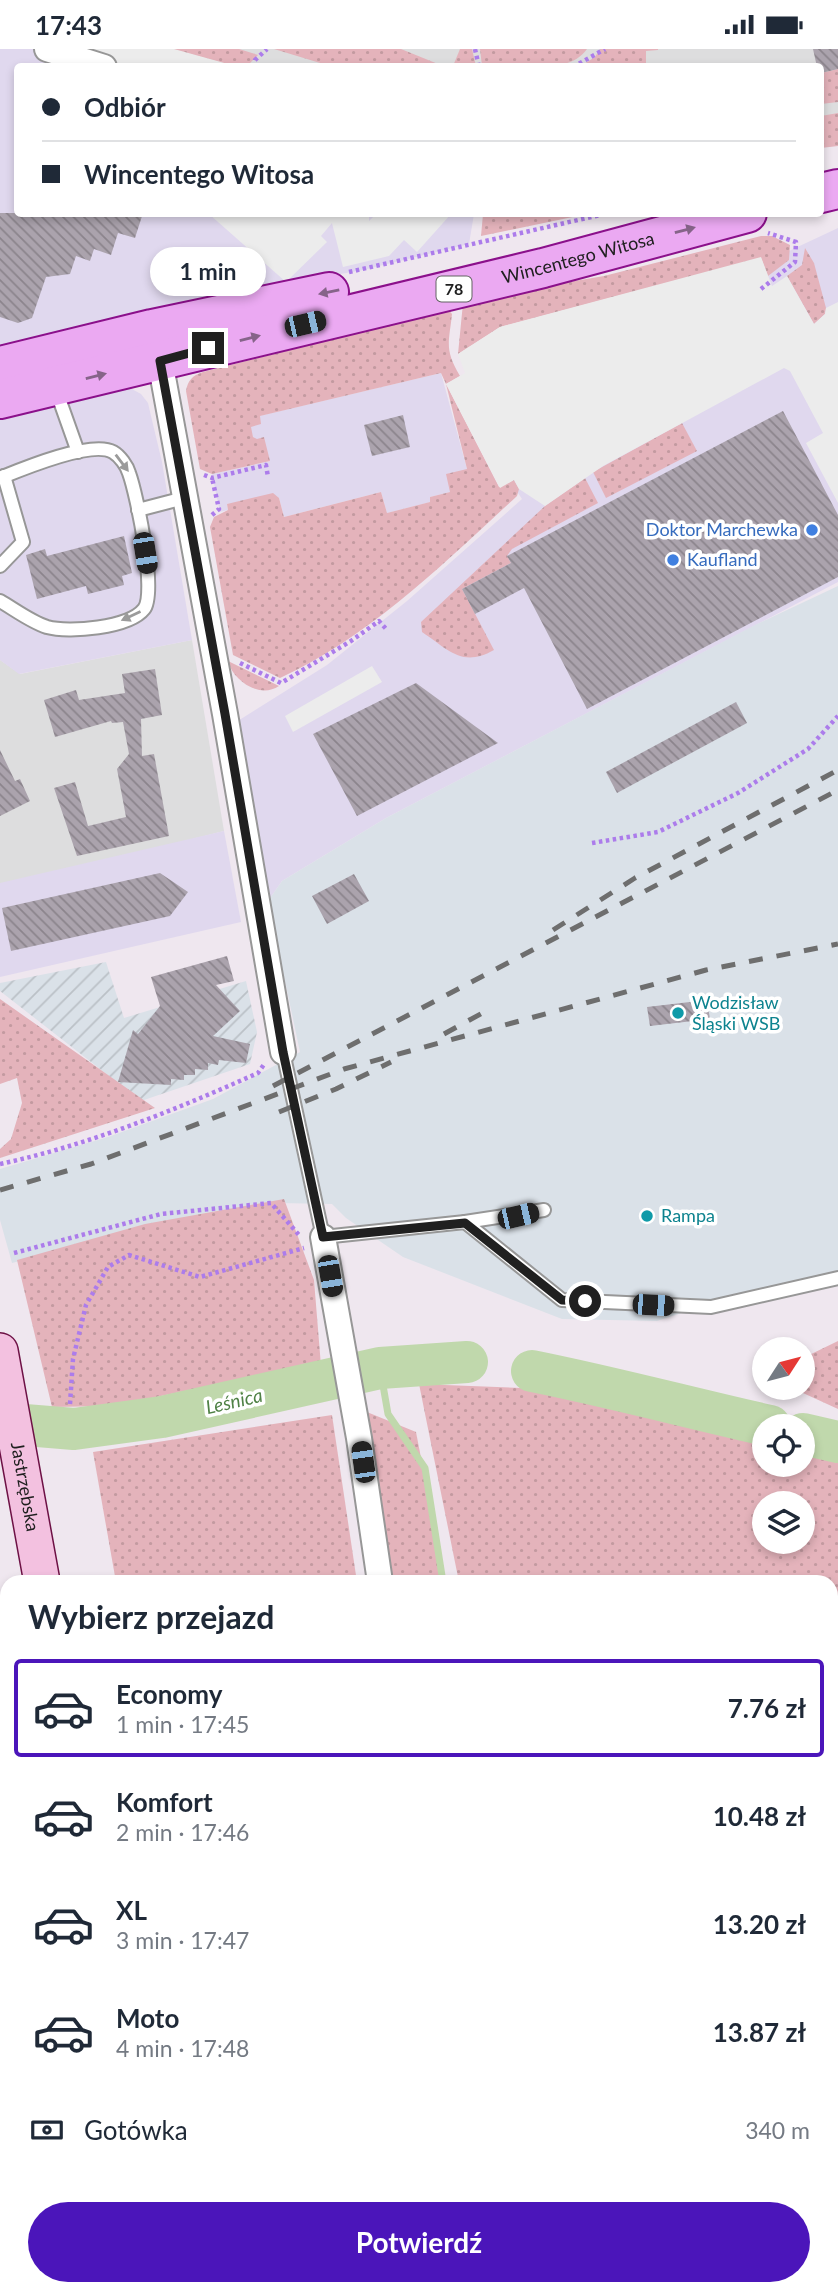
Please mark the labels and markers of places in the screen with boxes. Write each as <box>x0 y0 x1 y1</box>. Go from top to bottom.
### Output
place label: Doktor Marchewka <box>646 518 798 540</box>
marker: Doktor Marchewka <box>804 522 820 538</box>
place label: Kaufland <box>687 548 758 570</box>
marker: Kaufland <box>665 552 681 568</box>
place label: Wodzisław Śląski WSB <box>692 991 780 1034</box>
marker: Wodzisław Śląski WSB <box>670 1005 686 1021</box>
place label: Rampa <box>661 1204 715 1226</box>
marker: Rampa <box>639 1208 655 1224</box>

